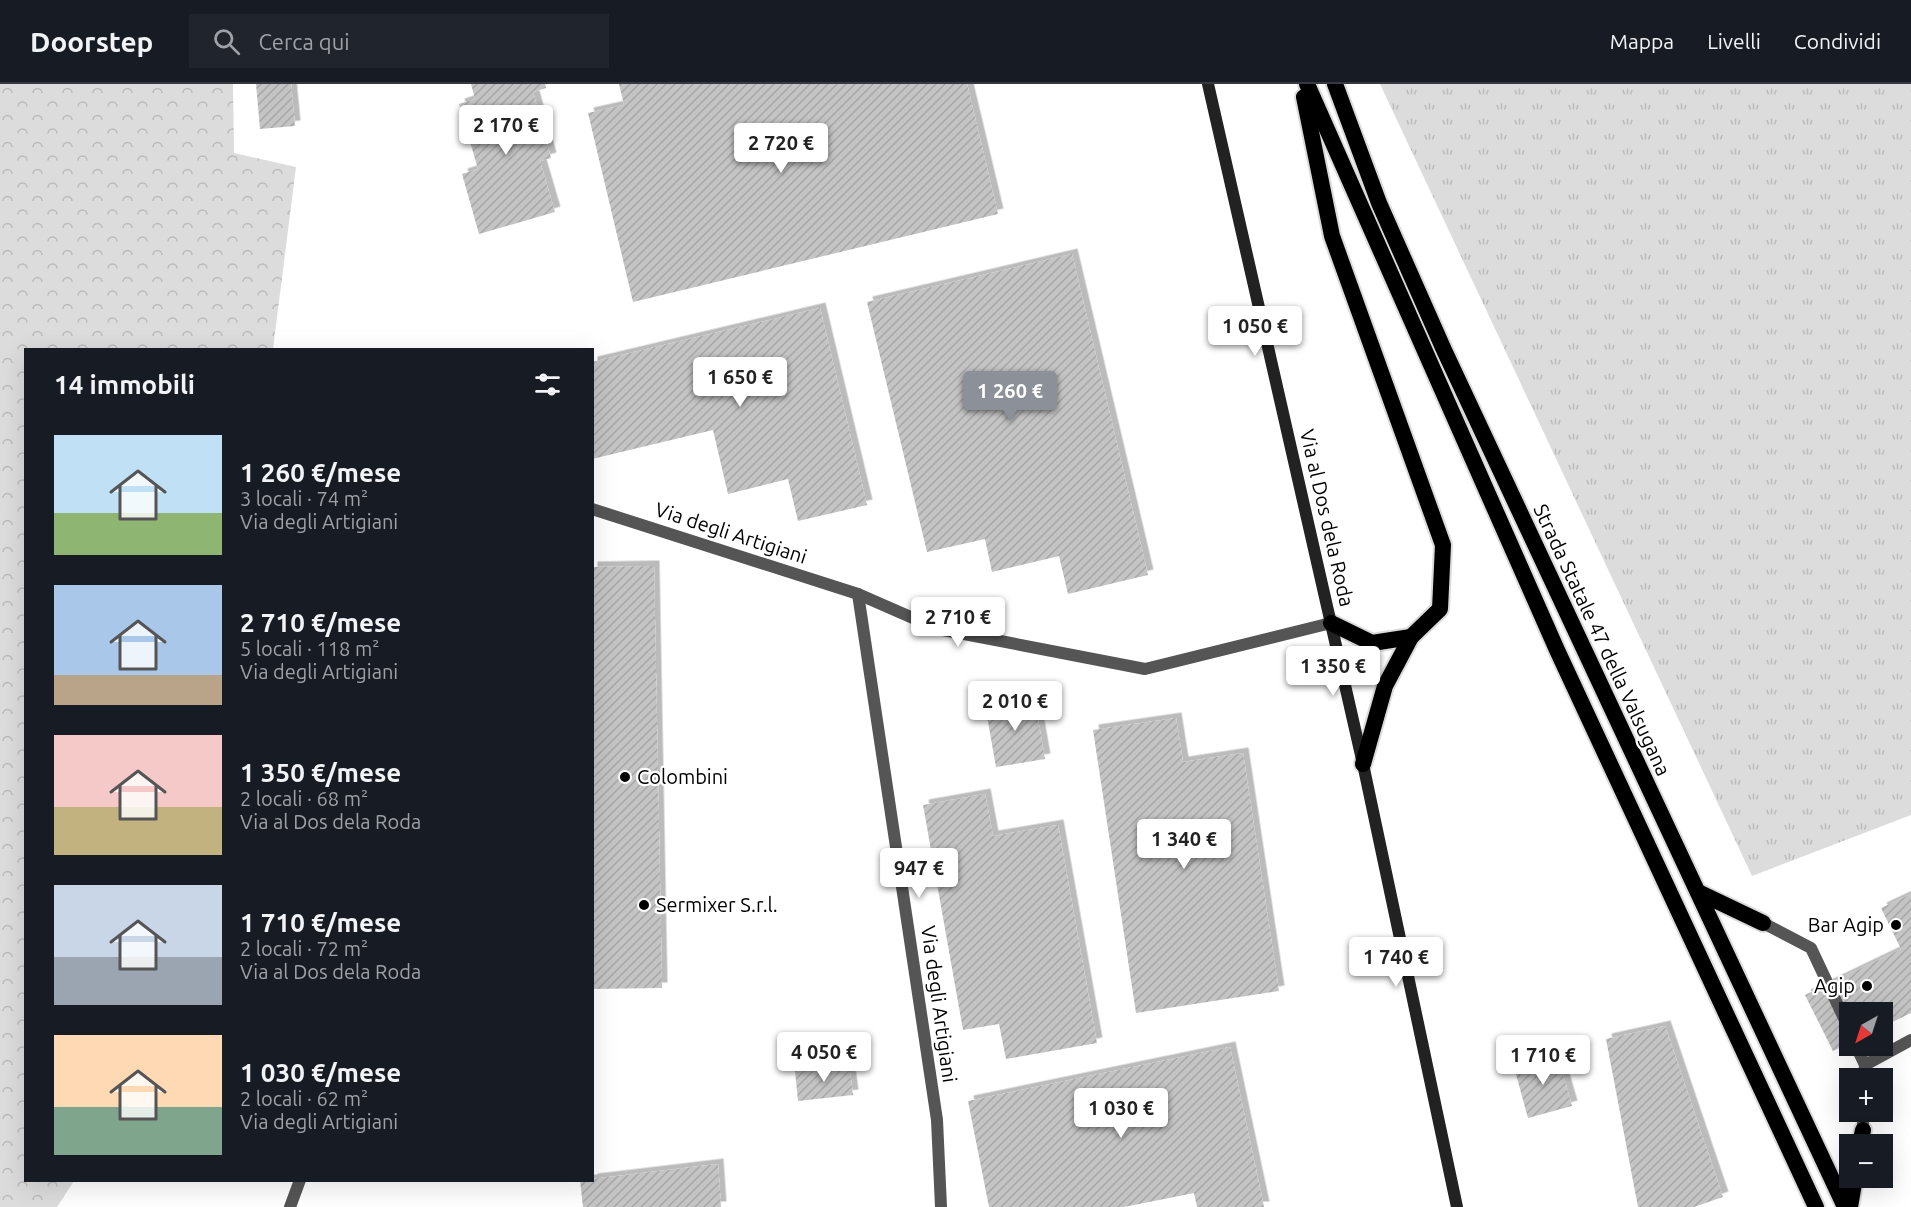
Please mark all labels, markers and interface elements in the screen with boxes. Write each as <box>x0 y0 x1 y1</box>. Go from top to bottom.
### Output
search box <box>189 14 609 68</box>
icon: search <box>210 25 243 58</box>
text: Doorstep <box>30 26 153 57</box>
text: Cerca qui <box>258 29 350 54</box>
text: Mappa <box>1610 29 1674 53</box>
text: Livelli <box>1707 29 1761 53</box>
text: Condividi <box>1794 29 1881 53</box>
pin: 2 170 € <box>451 105 561 156</box>
text: 2 170 € <box>473 113 539 136</box>
pin: 2 720 € <box>726 123 836 174</box>
text: 2 720 € <box>748 131 814 154</box>
pin: 1 050 € <box>1200 306 1310 357</box>
text: 1 050 € <box>1222 314 1288 337</box>
pin: 1 650 € <box>685 357 795 408</box>
text: 1 650 € <box>707 365 773 388</box>
icon: filters <box>531 368 564 401</box>
text: 14 immobili <box>54 370 195 399</box>
pin: 1 260 € <box>955 371 1065 422</box>
text: 1 260 € <box>977 379 1043 402</box>
street label: Via al Dos dela Roda <box>1296 427 1359 609</box>
text: 1 260 €/mese <box>240 458 401 487</box>
icon: home <box>102 459 174 531</box>
text: 3 locali · 74 m² <box>240 487 368 510</box>
street label: Via degli Artigiani <box>652 497 810 568</box>
street label: Strada Statale 47 della Valsugana <box>1529 500 1676 779</box>
text: Via degli Artigiani <box>240 510 398 533</box>
pin: 2 710 € <box>903 597 1013 648</box>
text: 2 710 € <box>925 605 991 628</box>
text: 2 710 €/mese <box>240 608 401 637</box>
icon: home <box>102 609 174 681</box>
text: 5 locali · 118 m² <box>240 637 379 660</box>
pin: 1 350 € <box>1278 646 1388 697</box>
text: 1 350 € <box>1300 654 1366 677</box>
text: Via degli Artigiani <box>240 660 398 683</box>
pin: 2 010 € <box>960 681 1070 732</box>
text: 2 010 € <box>982 689 1048 712</box>
text: 1 350 €/mese <box>240 758 401 787</box>
icon: home <box>102 759 174 831</box>
place label: Colombini <box>637 765 728 788</box>
marker: Colombini <box>618 770 632 784</box>
text: 2 locali · 68 m² <box>240 787 368 810</box>
text: Via al Dos dela Roda <box>240 810 421 833</box>
pin: 1 340 € <box>1129 819 1239 870</box>
text: 1 340 € <box>1151 827 1217 850</box>
pin: 947 € <box>877 848 961 899</box>
text: 947 € <box>894 856 944 879</box>
place label: Sermixer S.r.l. <box>656 893 778 916</box>
marker: Sermixer S.r.l. <box>637 898 651 912</box>
text: 1 710 €/mese <box>240 908 401 937</box>
icon: home <box>102 909 174 981</box>
place label: Bar Agip <box>1808 913 1884 936</box>
marker: Bar Agip <box>1889 918 1903 932</box>
street label: Via degli Artigiani <box>917 924 962 1084</box>
text: 2 locali · 72 m² <box>240 937 368 960</box>
pin: 1 740 € <box>1341 937 1451 988</box>
text: 1 740 € <box>1363 945 1429 968</box>
text: Via al Dos dela Roda <box>240 960 421 983</box>
place label: Agip <box>1814 974 1855 997</box>
marker: Agip <box>1860 979 1874 993</box>
north arrow <box>1839 1002 1893 1056</box>
map controls <box>1839 1002 1893 1188</box>
pin: 4 050 € <box>769 1032 879 1083</box>
pin: 1 710 € <box>1488 1035 1598 1086</box>
text: 4 050 € <box>791 1040 857 1063</box>
text: 1 710 € <box>1510 1043 1576 1066</box>
text: 1 030 €/mese <box>240 1058 401 1087</box>
icon: home <box>102 1059 174 1131</box>
button: + <box>1839 1068 1893 1122</box>
text: 2 locali · 62 m² <box>240 1087 368 1110</box>
pin: 1 030 € <box>1066 1088 1176 1139</box>
text: 1 030 € <box>1088 1096 1154 1119</box>
text: Via degli Artigiani <box>240 1110 398 1133</box>
button: − <box>1839 1134 1893 1188</box>

